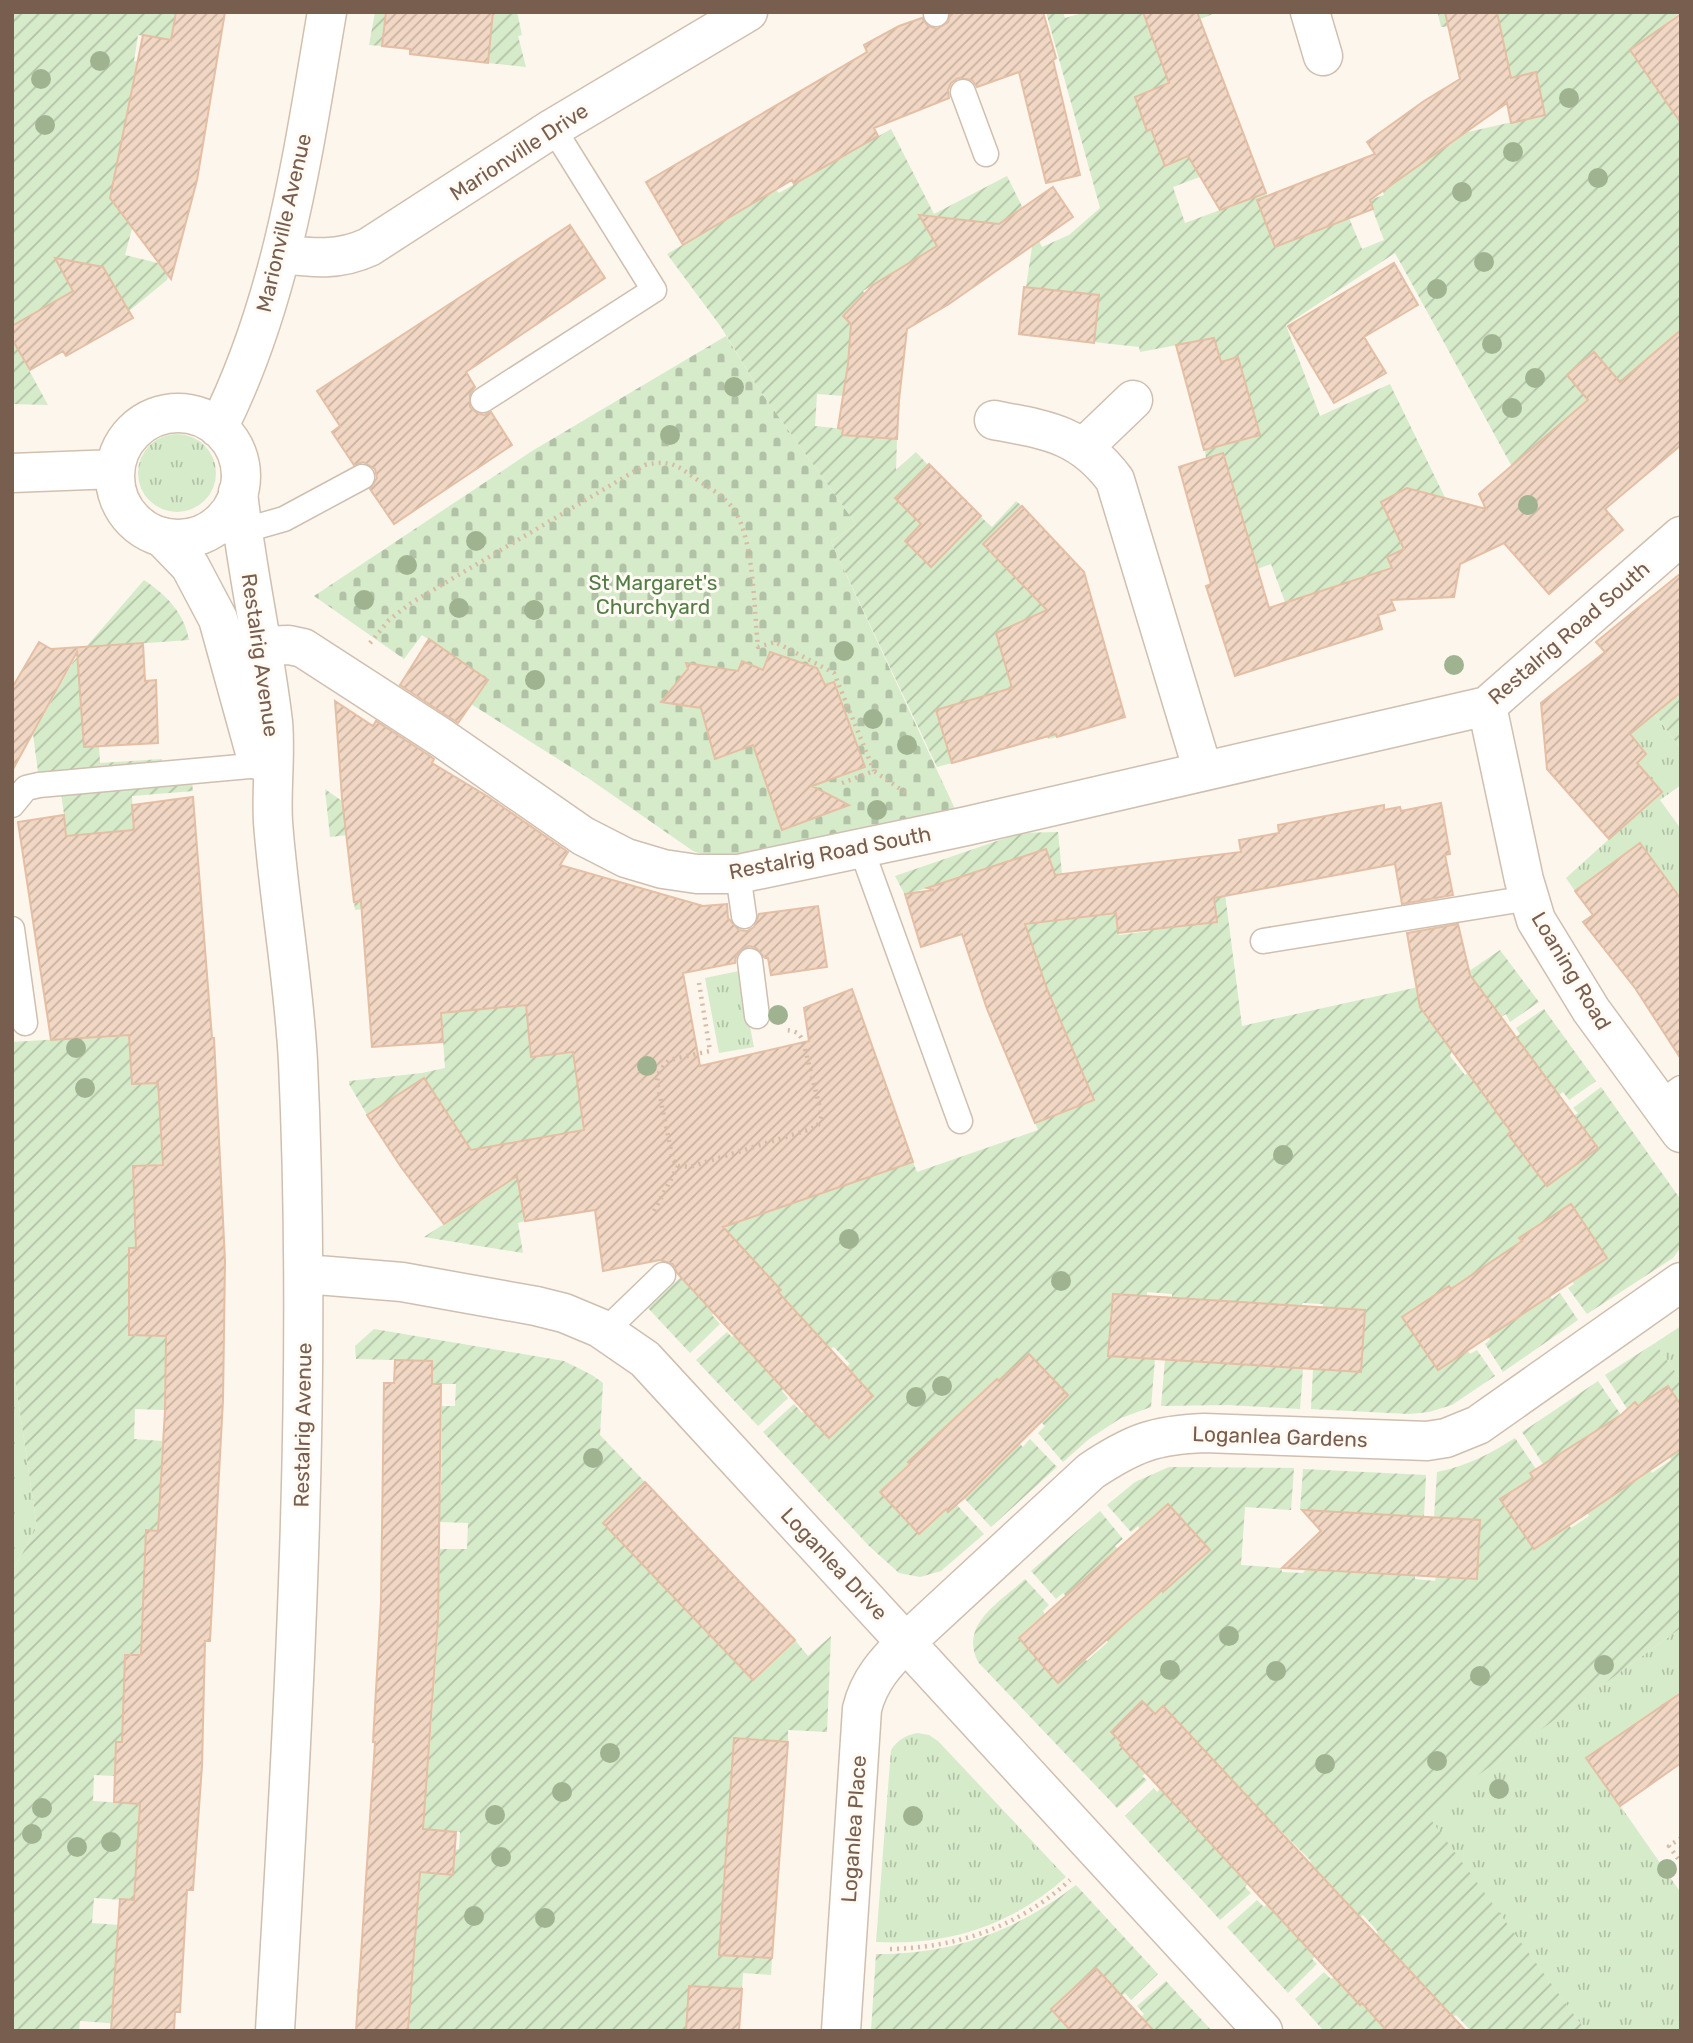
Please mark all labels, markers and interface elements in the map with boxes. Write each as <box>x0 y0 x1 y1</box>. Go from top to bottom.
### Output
street label: Marionville Drive <box>445 97 593 206</box>
street label: Marionville Avenue <box>251 131 316 315</box>
street label: Restalrig Road South <box>1483 556 1654 709</box>
park label: St Margaret's Churchyard <box>588 570 718 619</box>
street label: Restalrig Avenue <box>237 572 284 738</box>
street label: Restalrig Road South <box>727 821 933 884</box>
street label: Loaning Road <box>1526 907 1616 1034</box>
street label: Restalrig Avenue <box>289 1342 316 1508</box>
street label: Loganlea Gardens <box>1192 1421 1368 1452</box>
street label: Loganlea Drive <box>776 1502 893 1625</box>
street label: Loganlea Place <box>836 1754 871 1903</box>

